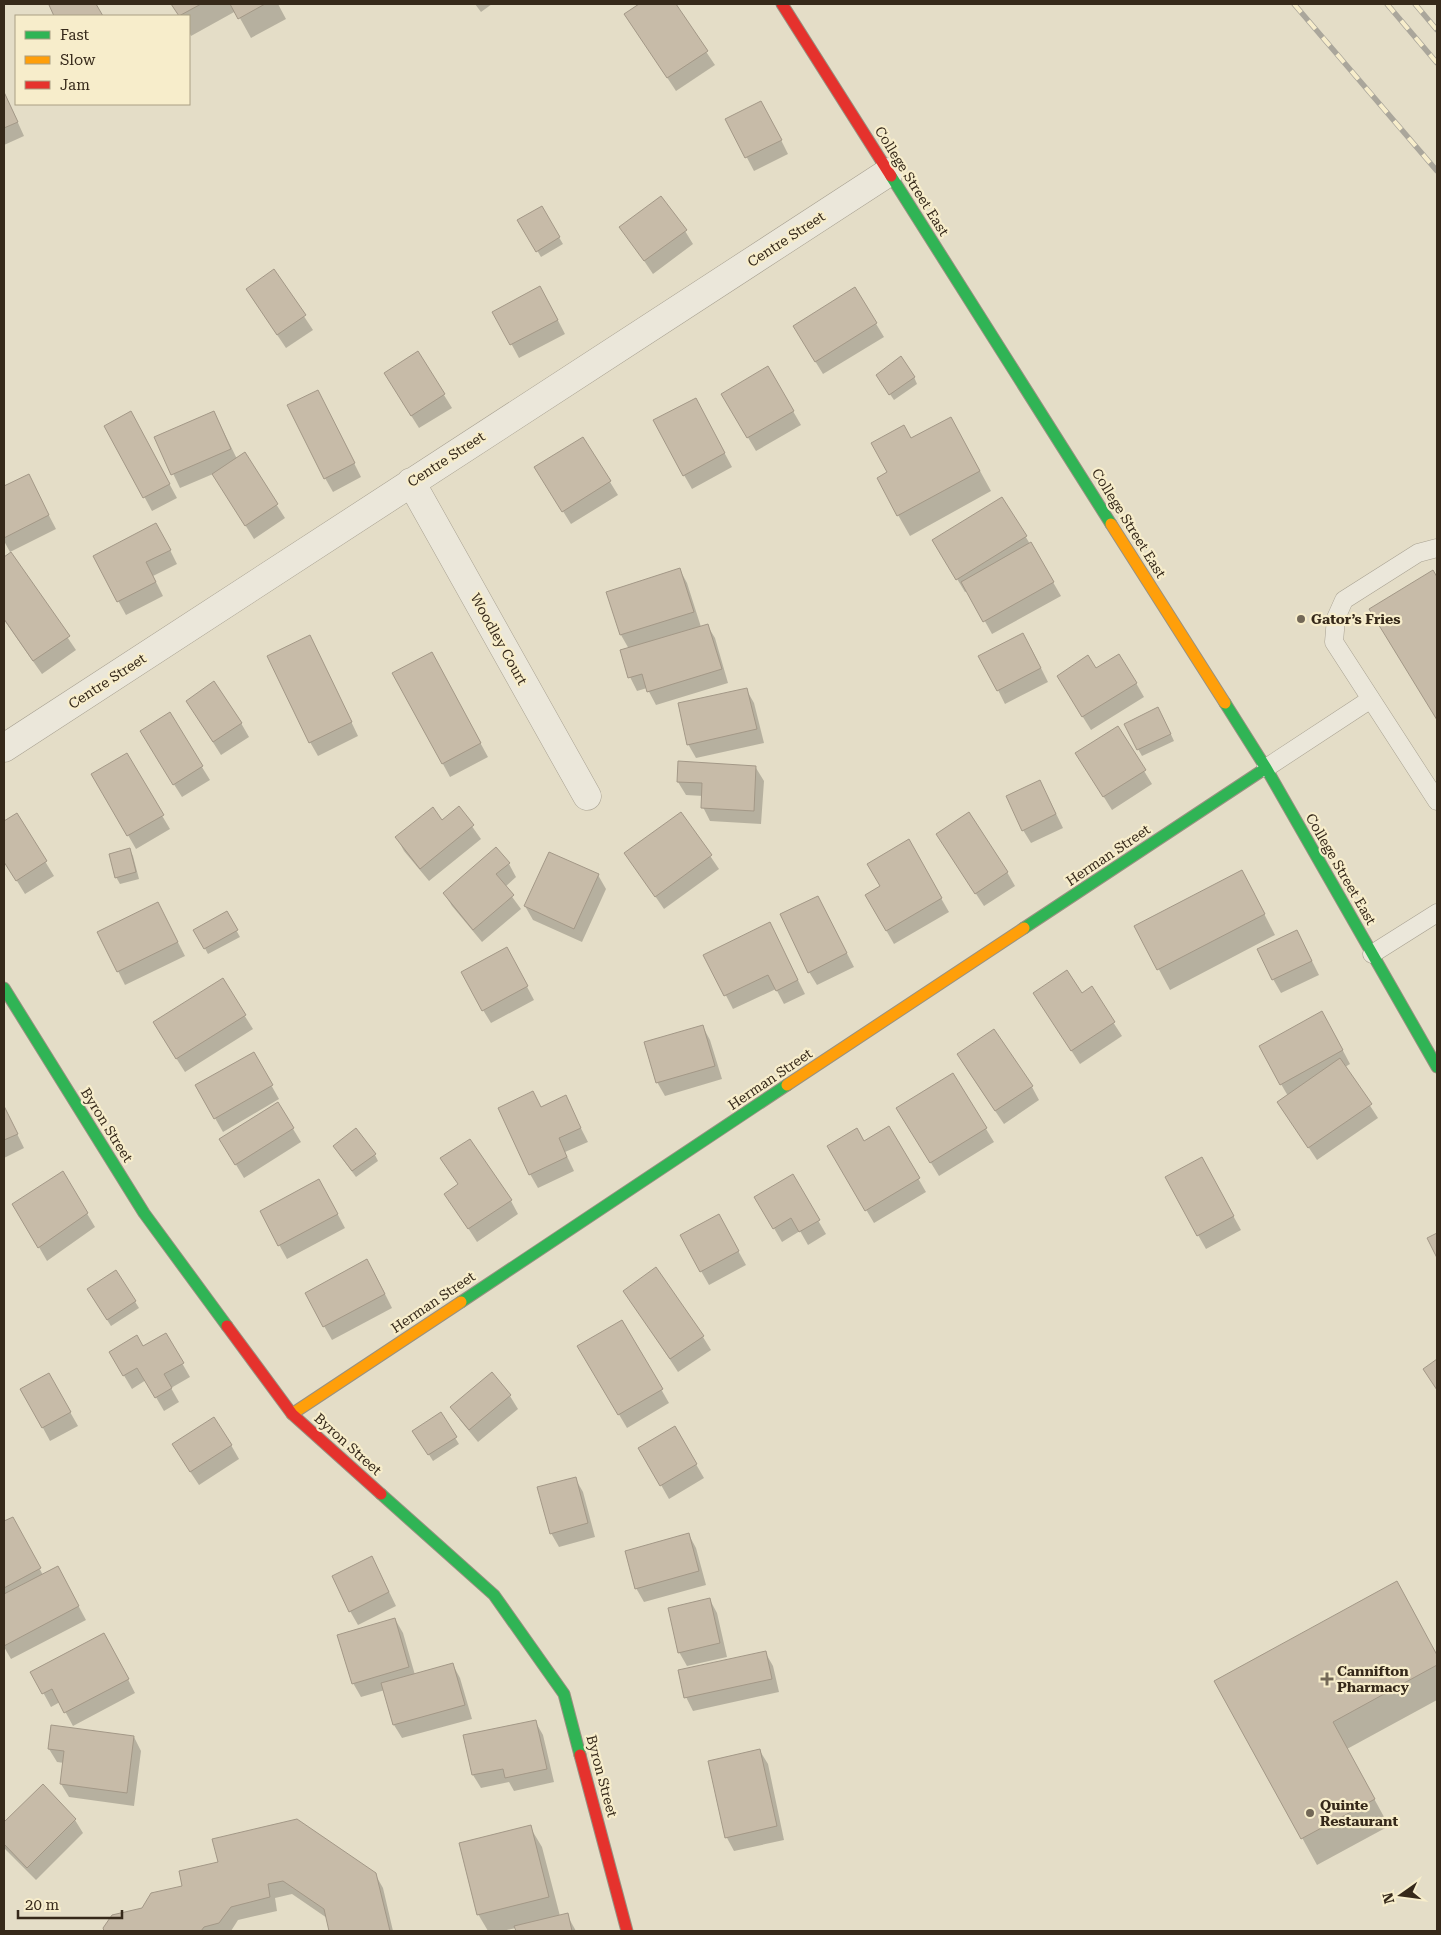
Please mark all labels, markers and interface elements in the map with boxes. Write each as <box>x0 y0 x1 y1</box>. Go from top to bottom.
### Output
legend <box>15 15 190 105</box>
text: Fast <box>60 26 90 44</box>
text: Slow <box>60 51 96 69</box>
text: Jam <box>60 76 90 94</box>
street label: College Street East <box>872 123 952 239</box>
street label: Centre Street <box>744 208 828 270</box>
street label: Centre Street <box>404 428 488 490</box>
street label: College Street East <box>1089 465 1169 581</box>
street label: Woodley Court <box>467 590 531 688</box>
place label: Gator’s Fries <box>1311 611 1400 627</box>
marker: Gator’s Fries <box>1295 613 1307 625</box>
street label: Centre Street <box>65 650 149 712</box>
street label: College Street East <box>1303 810 1379 928</box>
street label: Herman Street <box>1063 821 1153 889</box>
street label: Herman Street <box>725 1045 815 1113</box>
street label: Byron Street <box>78 1085 136 1165</box>
street label: Herman Street <box>388 1268 478 1336</box>
street label: Byron Street <box>311 1410 385 1478</box>
place label: Cannifton Pharmacy <box>1337 1663 1409 1695</box>
marker: Cannifton Pharmacy <box>1321 1673 1333 1685</box>
street label: Byron Street <box>583 1733 621 1819</box>
place label: Quinte Restaurant <box>1320 1797 1398 1829</box>
marker: Quinte Restaurant <box>1304 1807 1316 1819</box>
north arrow <box>1376 1870 1426 1920</box>
scale bar <box>18 1888 121 1920</box>
text: N <box>1379 1891 1397 1905</box>
text: 20 m <box>25 1896 60 1914</box>

